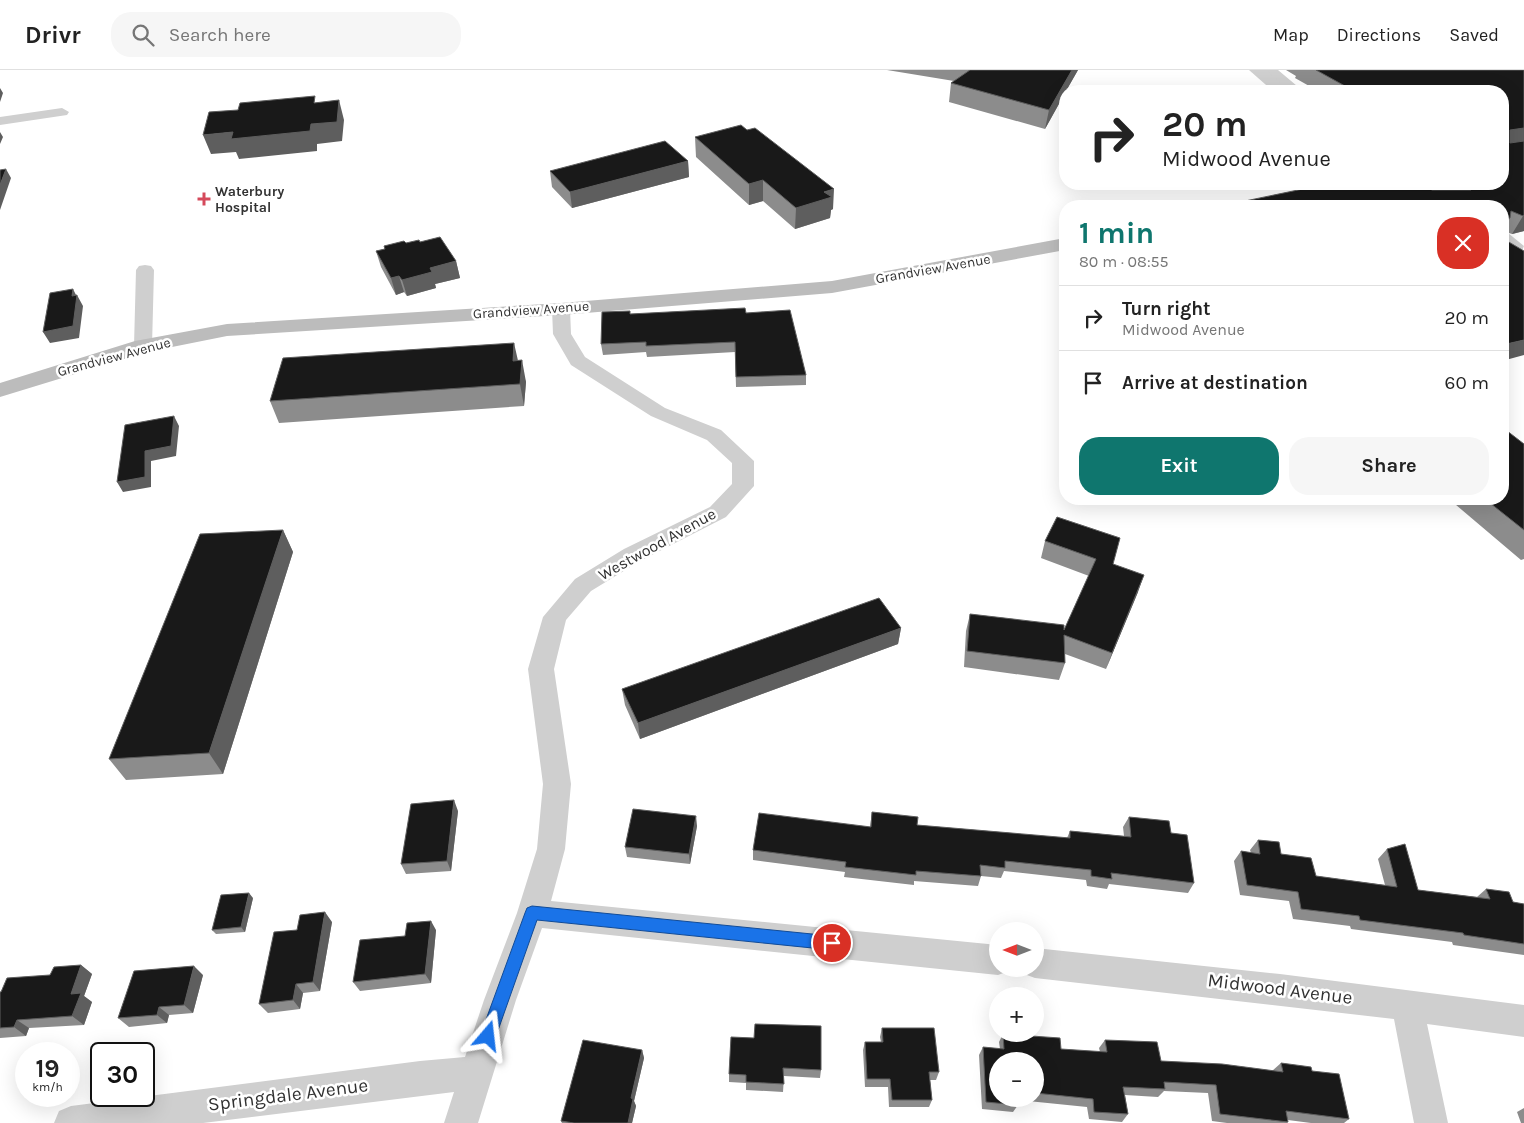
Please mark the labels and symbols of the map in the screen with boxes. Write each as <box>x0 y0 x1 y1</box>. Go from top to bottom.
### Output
place label: Waterbury Hospital <box>215 183 284 216</box>
marker: Waterbury Hospital <box>197 192 211 206</box>
street label: Grandview Avenue <box>874 251 992 287</box>
street label: Grandview Avenue <box>472 297 590 323</box>
street label: Grandview Avenue <box>56 334 172 380</box>
street label: Westwood Avenue <box>595 504 719 584</box>
pin <box>811 922 853 964</box>
north arrow <box>989 922 1044 978</box>
street label: Midwood Avenue <box>1206 969 1354 1009</box>
position arrow <box>461 1009 513 1061</box>
speed limit sign: 30 <box>90 1042 155 1107</box>
street label: Springdale Avenue <box>207 1074 369 1116</box>

